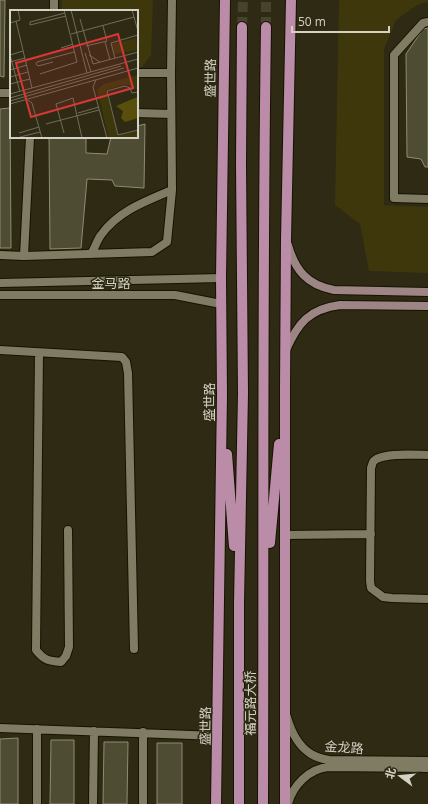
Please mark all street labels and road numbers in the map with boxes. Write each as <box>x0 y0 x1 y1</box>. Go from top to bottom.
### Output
street label: 盛世路 <box>201 58 219 98</box>
street label: 金马路 <box>91 274 131 292</box>
street label: 盛世路 <box>200 382 218 422</box>
street label: 福元路大桥 <box>241 670 259 736</box>
street label: 盛世路 <box>196 706 214 746</box>
street label: 金龙路 <box>324 737 364 757</box>

